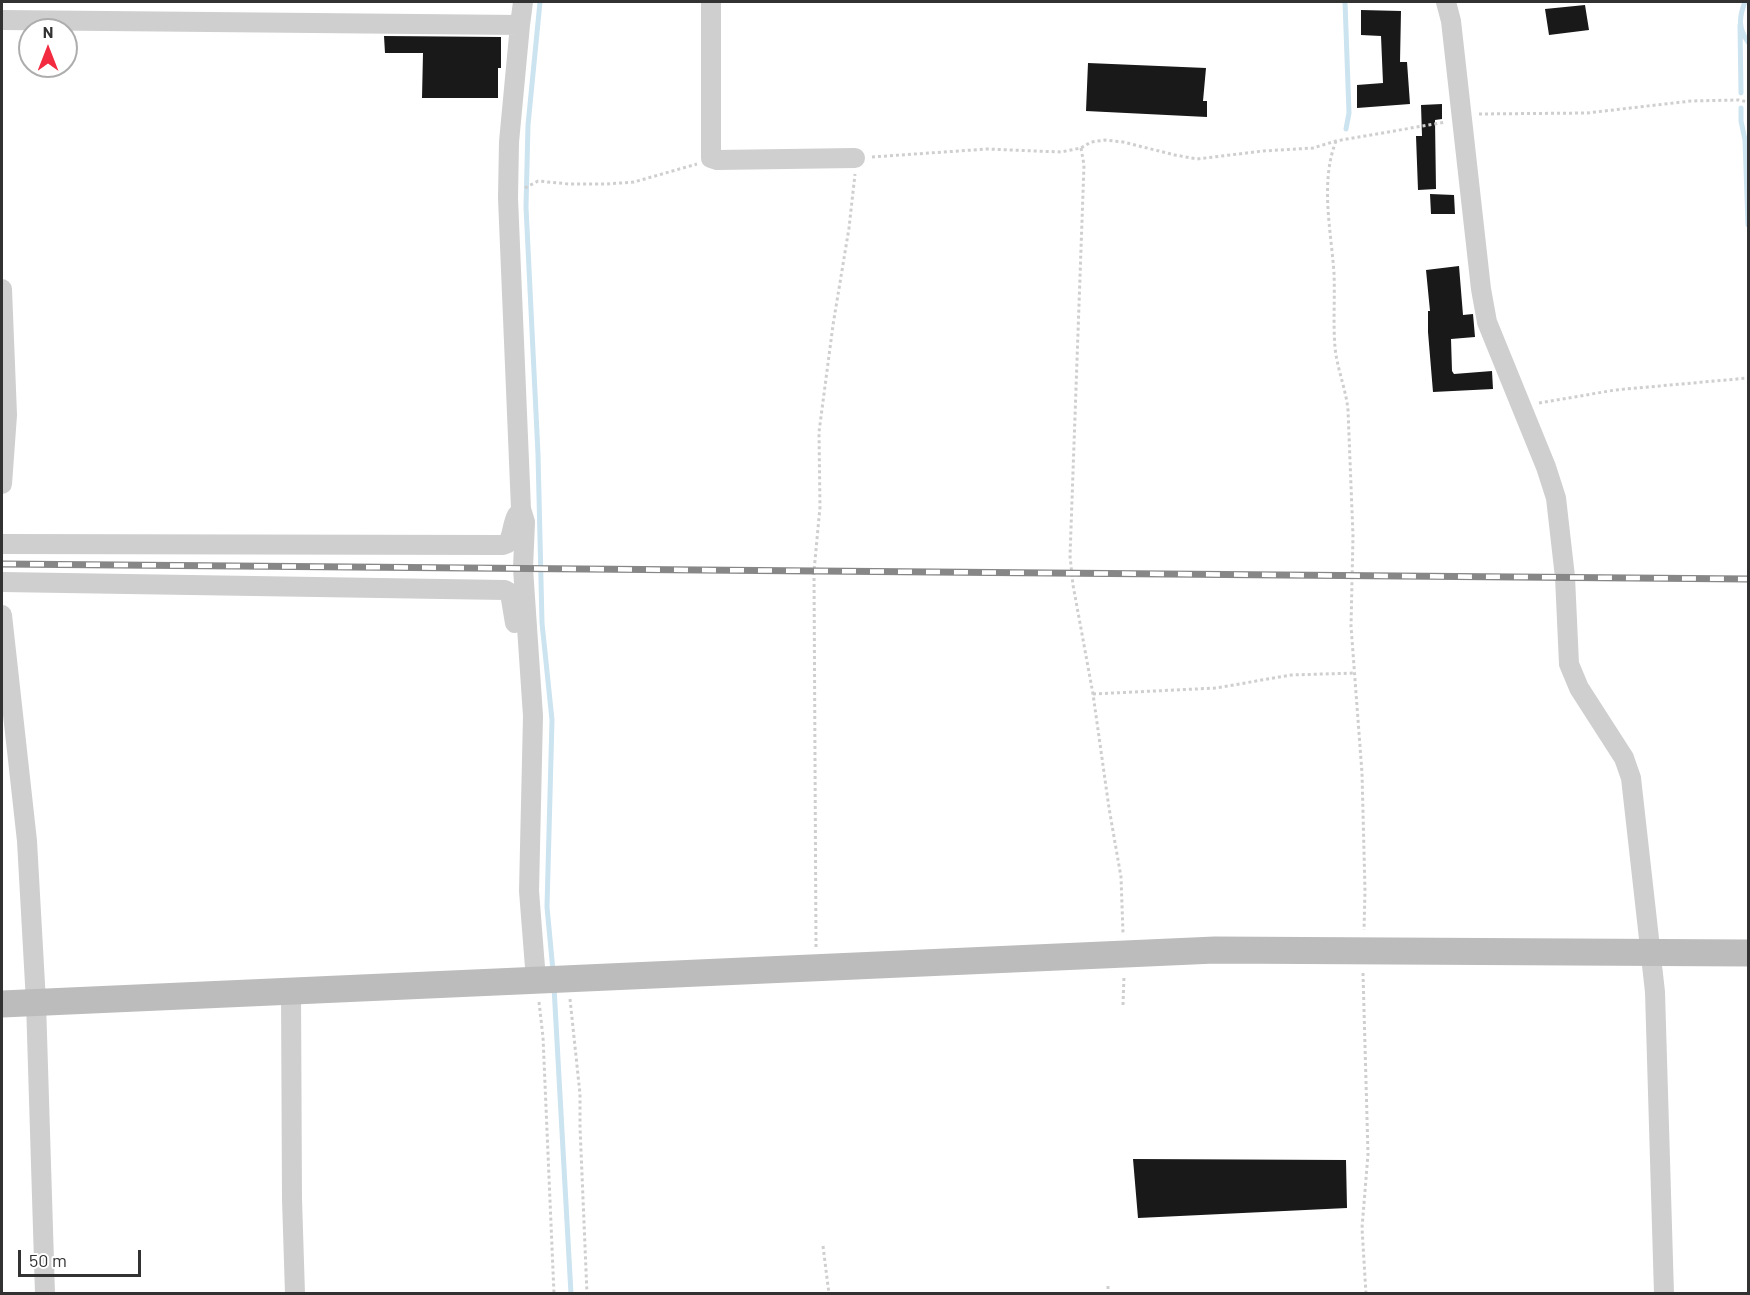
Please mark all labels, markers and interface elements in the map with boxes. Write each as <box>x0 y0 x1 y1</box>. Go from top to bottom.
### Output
north arrow <box>18 18 78 78</box>
text: N <box>43 22 53 41</box>
scale bar <box>21 1238 144 1276</box>
text: 50 m <box>29 1249 67 1271</box>

